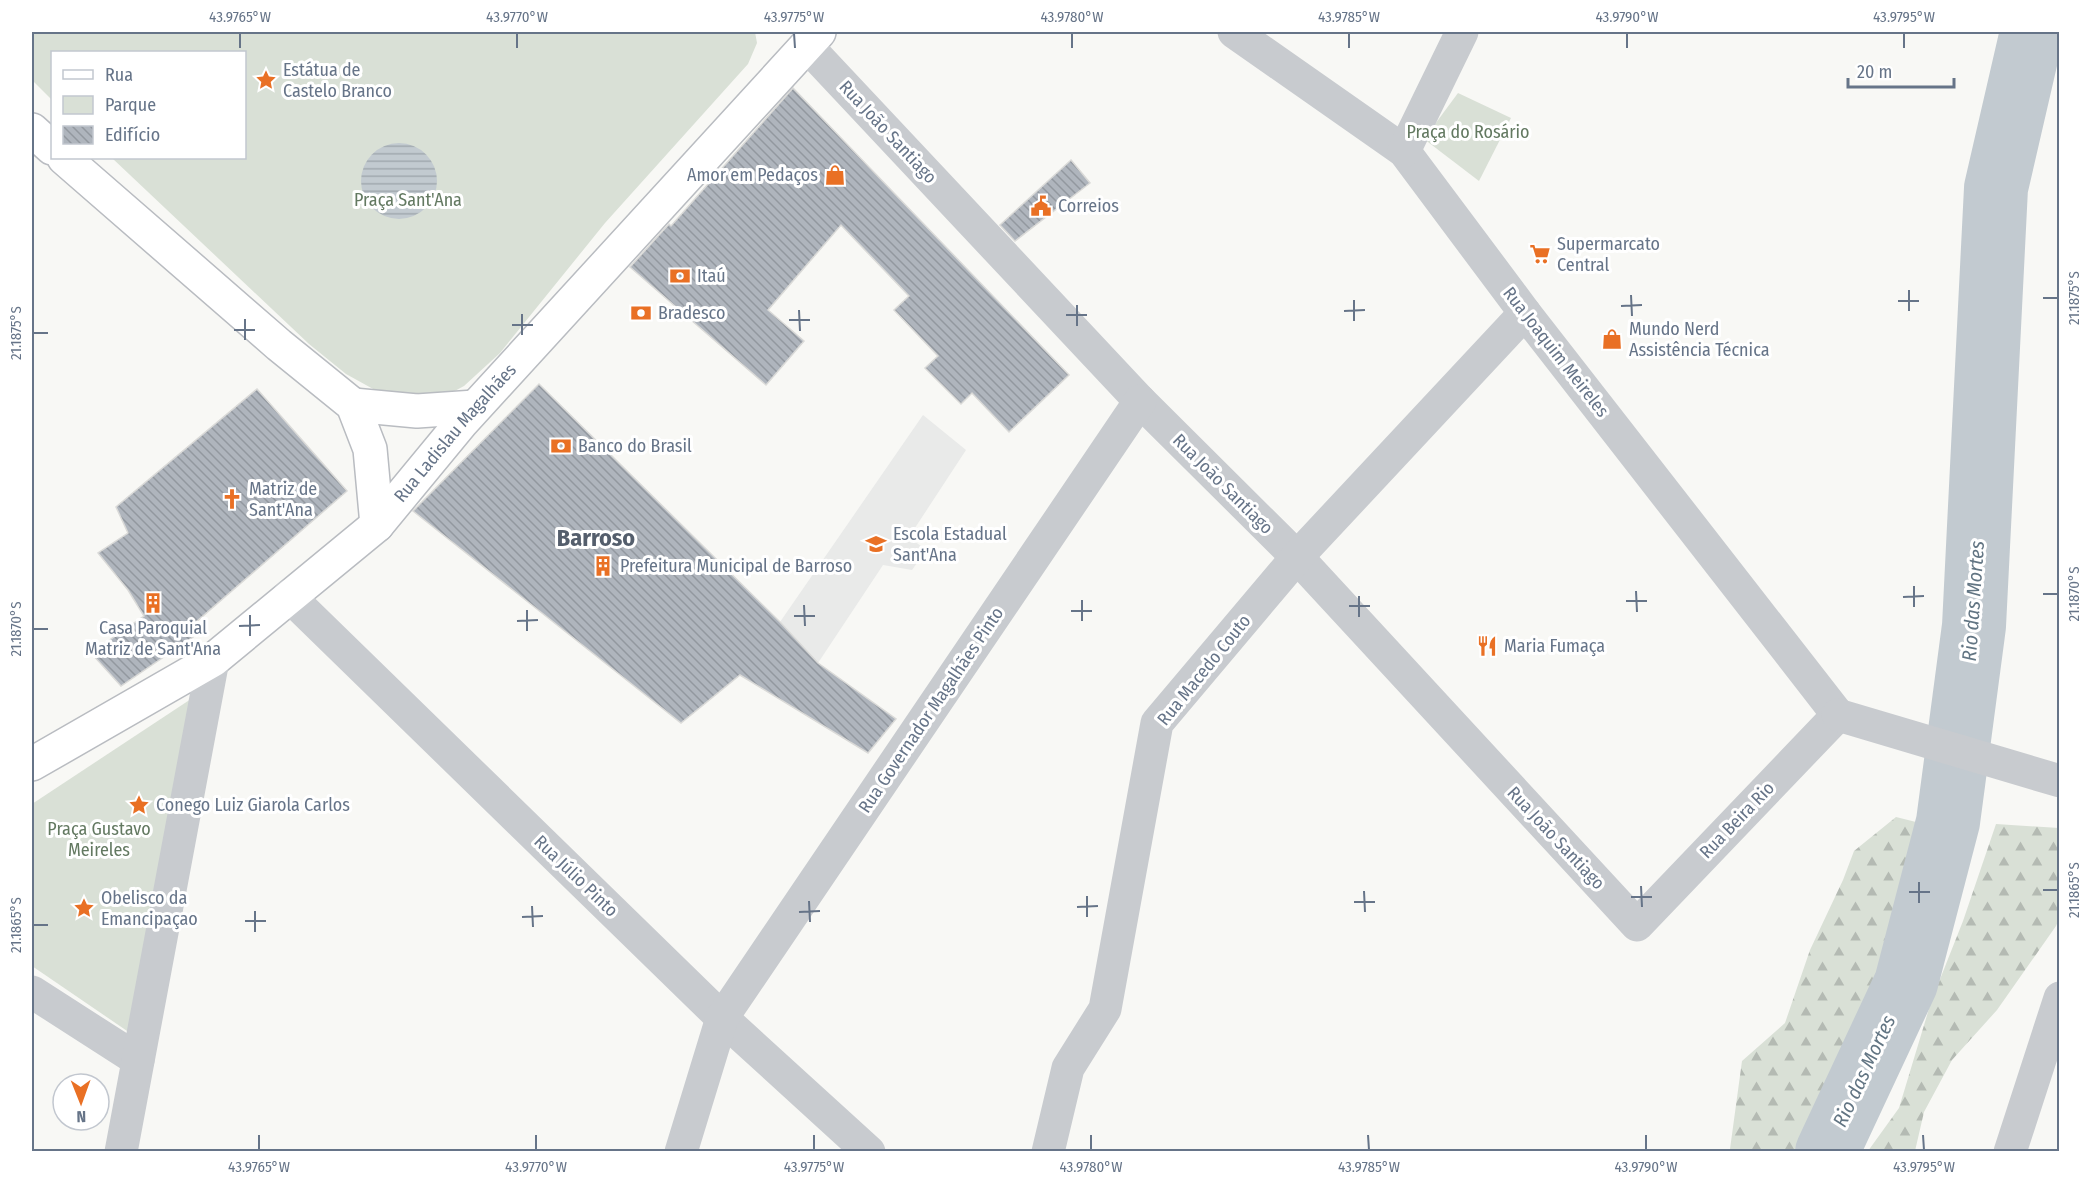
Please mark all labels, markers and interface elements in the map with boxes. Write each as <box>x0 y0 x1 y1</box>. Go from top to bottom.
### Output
text: 43.9765°W <box>209 8 271 26</box>
text: 43.9770°W <box>486 8 548 26</box>
text: 43.9775°W <box>764 8 824 26</box>
text: 43.9780°W <box>1040 8 1104 26</box>
text: 43.9785°W <box>1318 8 1380 26</box>
text: 43.9790°W <box>1596 8 1658 26</box>
text: 43.9795°W <box>1873 8 1935 26</box>
legend <box>51 51 246 159</box>
scale bar <box>1848 51 1954 89</box>
place label: Estátua de Castelo Branco <box>283 59 392 102</box>
text: 20 m <box>1857 61 1892 83</box>
text: Rua <box>105 64 133 86</box>
place icon: Estátua de Castelo Branco <box>254 68 278 92</box>
street label: Rua João Santiago <box>835 76 941 188</box>
text: Parque <box>105 94 156 116</box>
park label: Praça do Rosário <box>1406 121 1530 143</box>
text: Edifício <box>105 124 160 146</box>
shop icon: Amor em Pedaços <box>823 163 847 187</box>
place label: Amor em Pedaços <box>687 164 818 186</box>
park label: Praça Sant'Ana <box>354 189 462 211</box>
public building icon: Correios <box>1029 194 1053 218</box>
place label: Correios <box>1058 195 1119 217</box>
place label: Supermarcato Central <box>1557 233 1660 276</box>
supermarket icon: Supermarcato Central <box>1528 242 1552 266</box>
bank icon: Itaú <box>668 264 692 288</box>
place label: Itaú <box>697 265 726 287</box>
text: 21.1875°S <box>2065 271 2083 325</box>
street label: Rua Joaquim Meireles <box>1498 283 1614 422</box>
bank icon: Bradesco <box>629 301 653 325</box>
place label: Bradesco <box>658 302 725 324</box>
text: 21.1875°S <box>7 306 25 360</box>
place label: Mundo Nerd Assistência Técnica <box>1629 318 1770 361</box>
shop icon: Mundo Nerd Assistência Técnica <box>1600 327 1624 351</box>
street label: Rua Ladislau Magalhães <box>389 359 521 507</box>
street label: Rua João Santiago <box>1168 429 1278 539</box>
bank icon: Banco do Brasil <box>549 434 573 458</box>
place label: Banco do Brasil <box>578 435 692 457</box>
place label: Matriz de Sant'Ana <box>249 478 317 521</box>
church icon: Matriz de Sant'Ana <box>220 487 244 511</box>
place label: Escola Estadual Sant'Ana <box>893 523 1007 566</box>
district label: Barroso <box>557 524 635 552</box>
school or university icon: Escola Estadual Sant'Ana <box>864 532 888 556</box>
water label: Rio das Mortes <box>1957 539 1989 662</box>
building icon: Prefeitura Municipal de Barroso <box>591 554 615 578</box>
place label: Prefeitura Municipal de Barroso <box>620 555 852 577</box>
text: 21.1870°S <box>2065 566 2083 622</box>
building icon: Casa Paroquial Matriz de Sant'Ana <box>141 591 165 615</box>
text: 21.1870°S <box>7 601 25 657</box>
street label: Rua Governador Magalhães Pinto <box>854 603 1008 817</box>
street label: Rua Macedo Couto <box>1153 610 1255 730</box>
place label: Casa Paroquial Matriz de Sant'Ana <box>85 617 221 660</box>
restaurant icon: Maria Fumaça <box>1475 634 1499 658</box>
place label: Maria Fumaça <box>1504 635 1605 657</box>
street label: Rua Beira Rio <box>1695 777 1779 863</box>
street label: Rua João Santiago <box>1503 782 1609 894</box>
place icon: Conego Luiz Giarola Carlos <box>127 793 151 817</box>
place label: Conego Luiz Giarola Carlos <box>156 794 350 816</box>
park label: Praça Gustavo Meireles <box>47 818 151 861</box>
street label: Rua Júlio Pinto <box>529 831 623 921</box>
text: 21.1865°S <box>2065 862 2083 918</box>
place label: Obelisco da Emancipaçao <box>101 887 198 930</box>
place icon: Obelisco da Emancipaçao <box>72 896 96 920</box>
text: 21.1865°S <box>7 897 25 953</box>
water label: Rio das Mortes <box>1828 1011 1901 1131</box>
north arrow <box>51 1072 111 1132</box>
text: N <box>76 1107 86 1126</box>
text: 43.9765°W <box>228 1158 290 1176</box>
text: 43.9770°W <box>505 1158 567 1176</box>
text: 43.9775°W <box>784 1158 844 1176</box>
text: 43.9780°W <box>1059 1158 1123 1176</box>
text: 43.9785°W <box>1338 1158 1400 1176</box>
text: 43.9790°W <box>1615 1158 1677 1176</box>
text: 43.9795°W <box>1893 1158 1955 1176</box>

